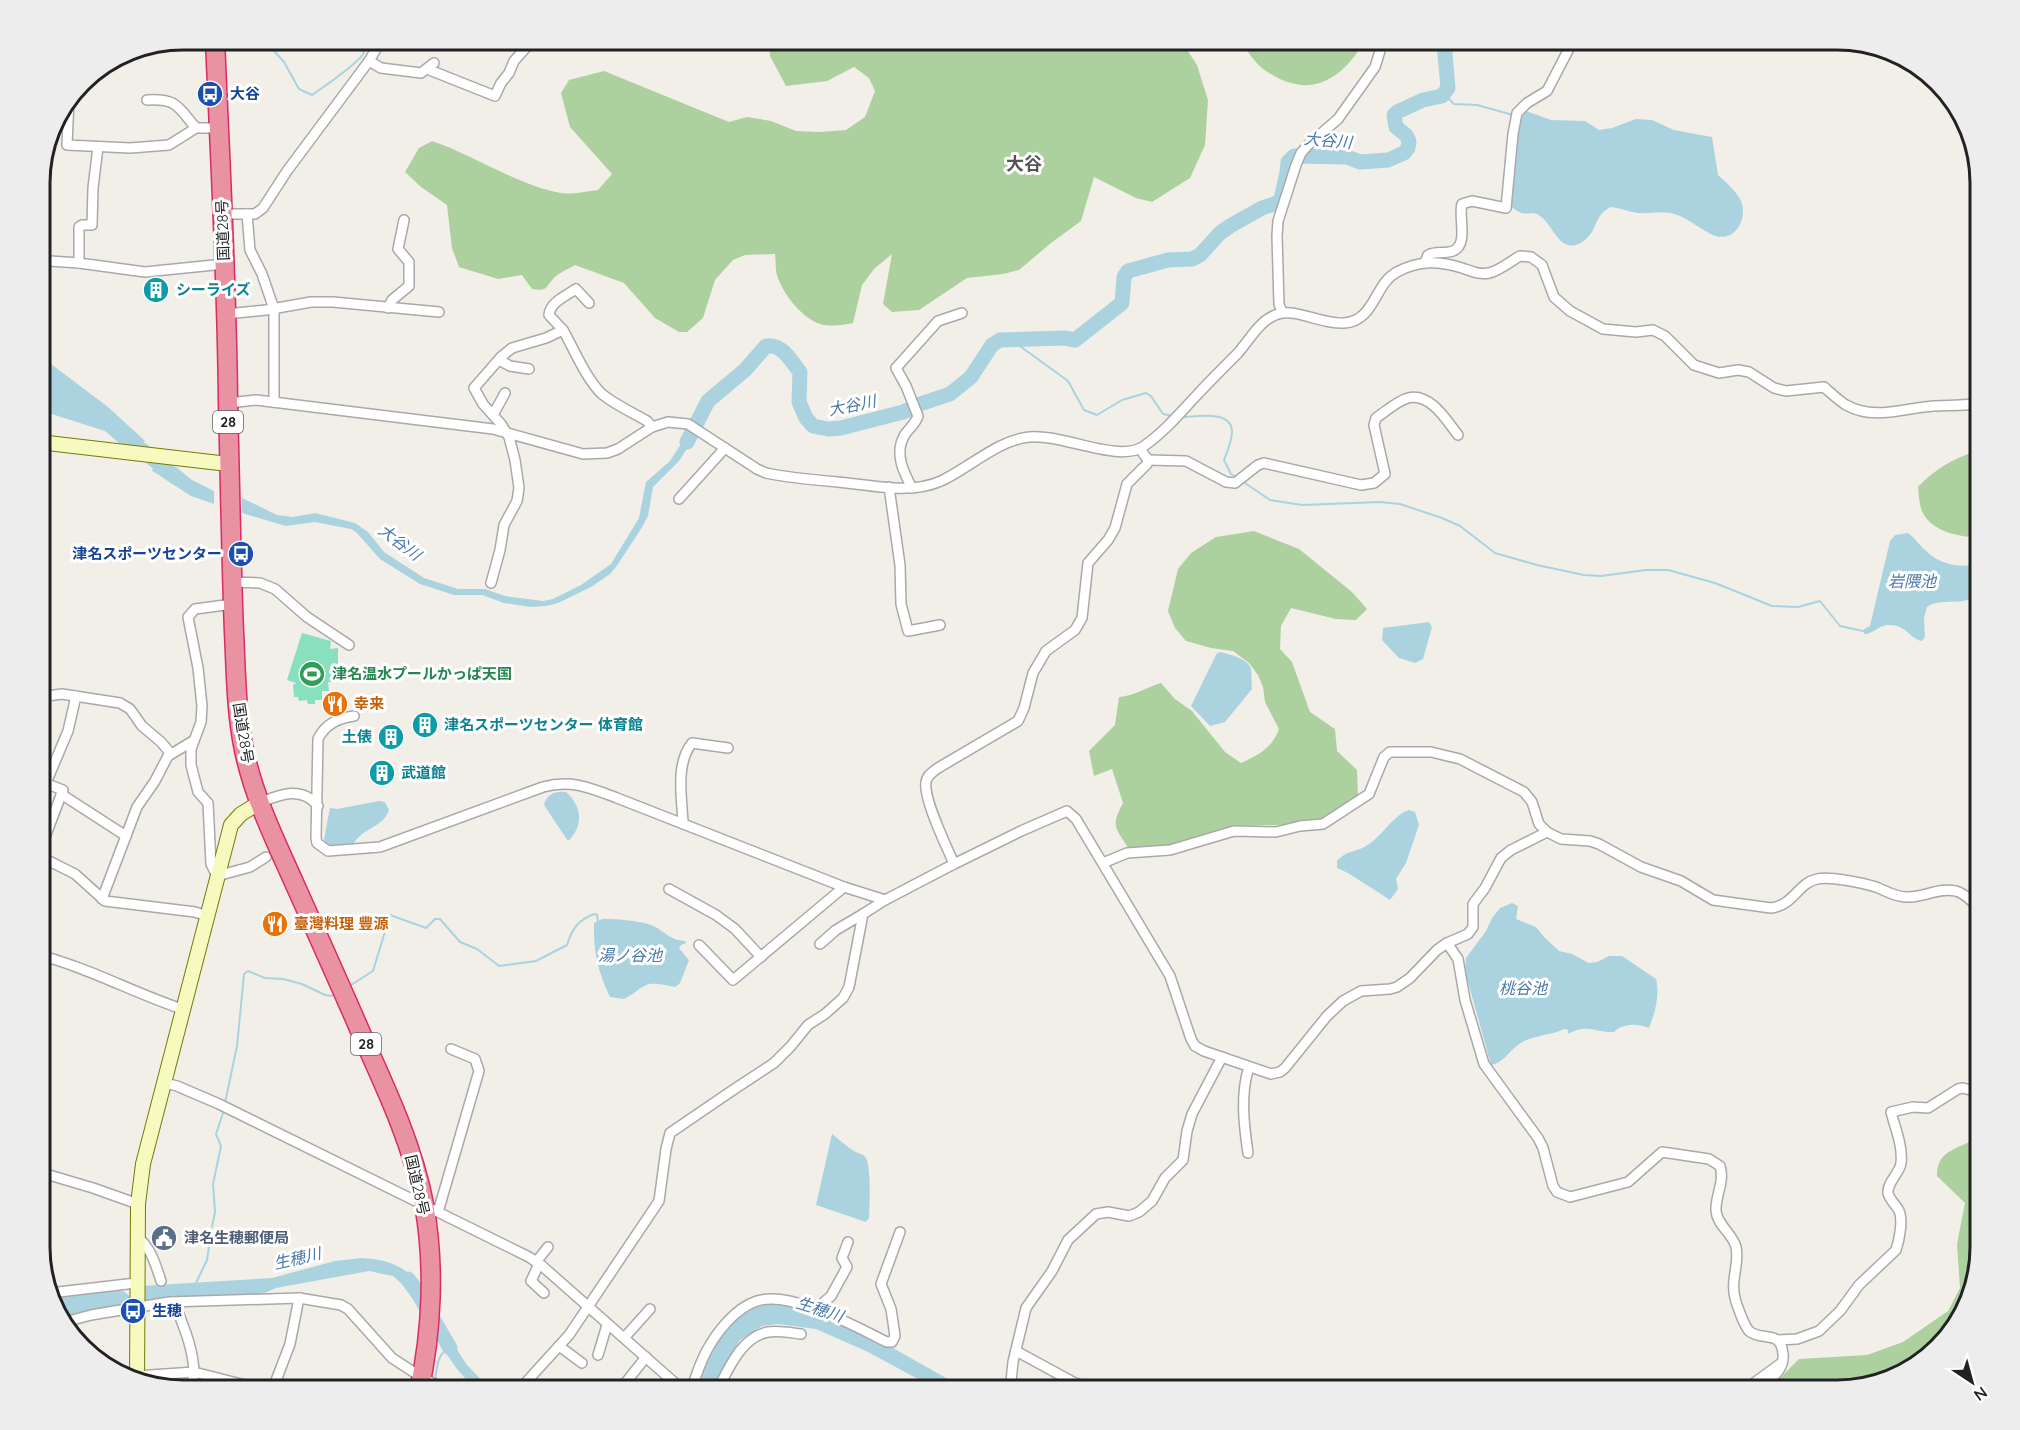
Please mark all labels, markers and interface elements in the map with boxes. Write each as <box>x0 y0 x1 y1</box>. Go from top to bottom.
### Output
bus stop icon: 大谷 <box>195 79 225 109</box>
place label: 大谷 <box>230 84 260 103</box>
water label: 大谷川 <box>1303 128 1355 152</box>
district label: 大谷 <box>1006 152 1042 175</box>
street label: 国道28号 <box>212 199 233 261</box>
building icon: シーライズ <box>141 275 171 305</box>
place label: シーライズ <box>176 280 251 299</box>
water label: 大谷川 <box>827 390 879 419</box>
road number: 28 <box>213 411 243 433</box>
water label: 大谷川 <box>375 520 427 566</box>
bus stop icon: 津名スポーツセンター <box>226 539 256 569</box>
place label: 津名スポーツセンター <box>72 544 222 563</box>
water label: 岩隈池 <box>1888 571 1938 591</box>
sports icon: 津名温水プールかっぱ天国 <box>297 659 327 689</box>
place label: 津名温水プールかっぱ天国 <box>332 664 512 683</box>
restaurant icon: 幸来 <box>320 689 350 719</box>
place label: 幸来 <box>354 694 384 713</box>
street label: 国道28号 <box>229 701 258 765</box>
building icon: 津名スポーツセンター 体育館 <box>410 710 440 740</box>
place label: 津名スポーツセンター 体育館 <box>444 715 643 734</box>
building icon: 土俵 <box>376 722 406 752</box>
place label: 土俵 <box>342 727 372 746</box>
building icon: 武道館 <box>367 758 397 788</box>
place label: 武道館 <box>401 763 446 782</box>
restaurant icon: 臺灣料理 豐源 <box>260 909 290 939</box>
place label: 臺灣料理 豐源 <box>294 914 389 933</box>
water label: 湯ノ谷池 <box>598 945 664 965</box>
water label: 桃谷池 <box>1499 978 1549 998</box>
road number: 28 <box>351 1033 381 1055</box>
street label: 国道28号 <box>401 1153 434 1217</box>
public building icon: 津名生穂郵便局 <box>149 1223 179 1253</box>
place label: 津名生穂郵便局 <box>184 1228 289 1247</box>
water label: 生穂川 <box>271 1242 325 1273</box>
water label: 生穂川 <box>794 1292 848 1327</box>
bus stop icon: 生穂 <box>118 1296 148 1326</box>
place label: 生穂 <box>152 1301 182 1320</box>
north arrow <box>1942 1352 2002 1412</box>
text: N <box>1970 1383 1991 1406</box>

